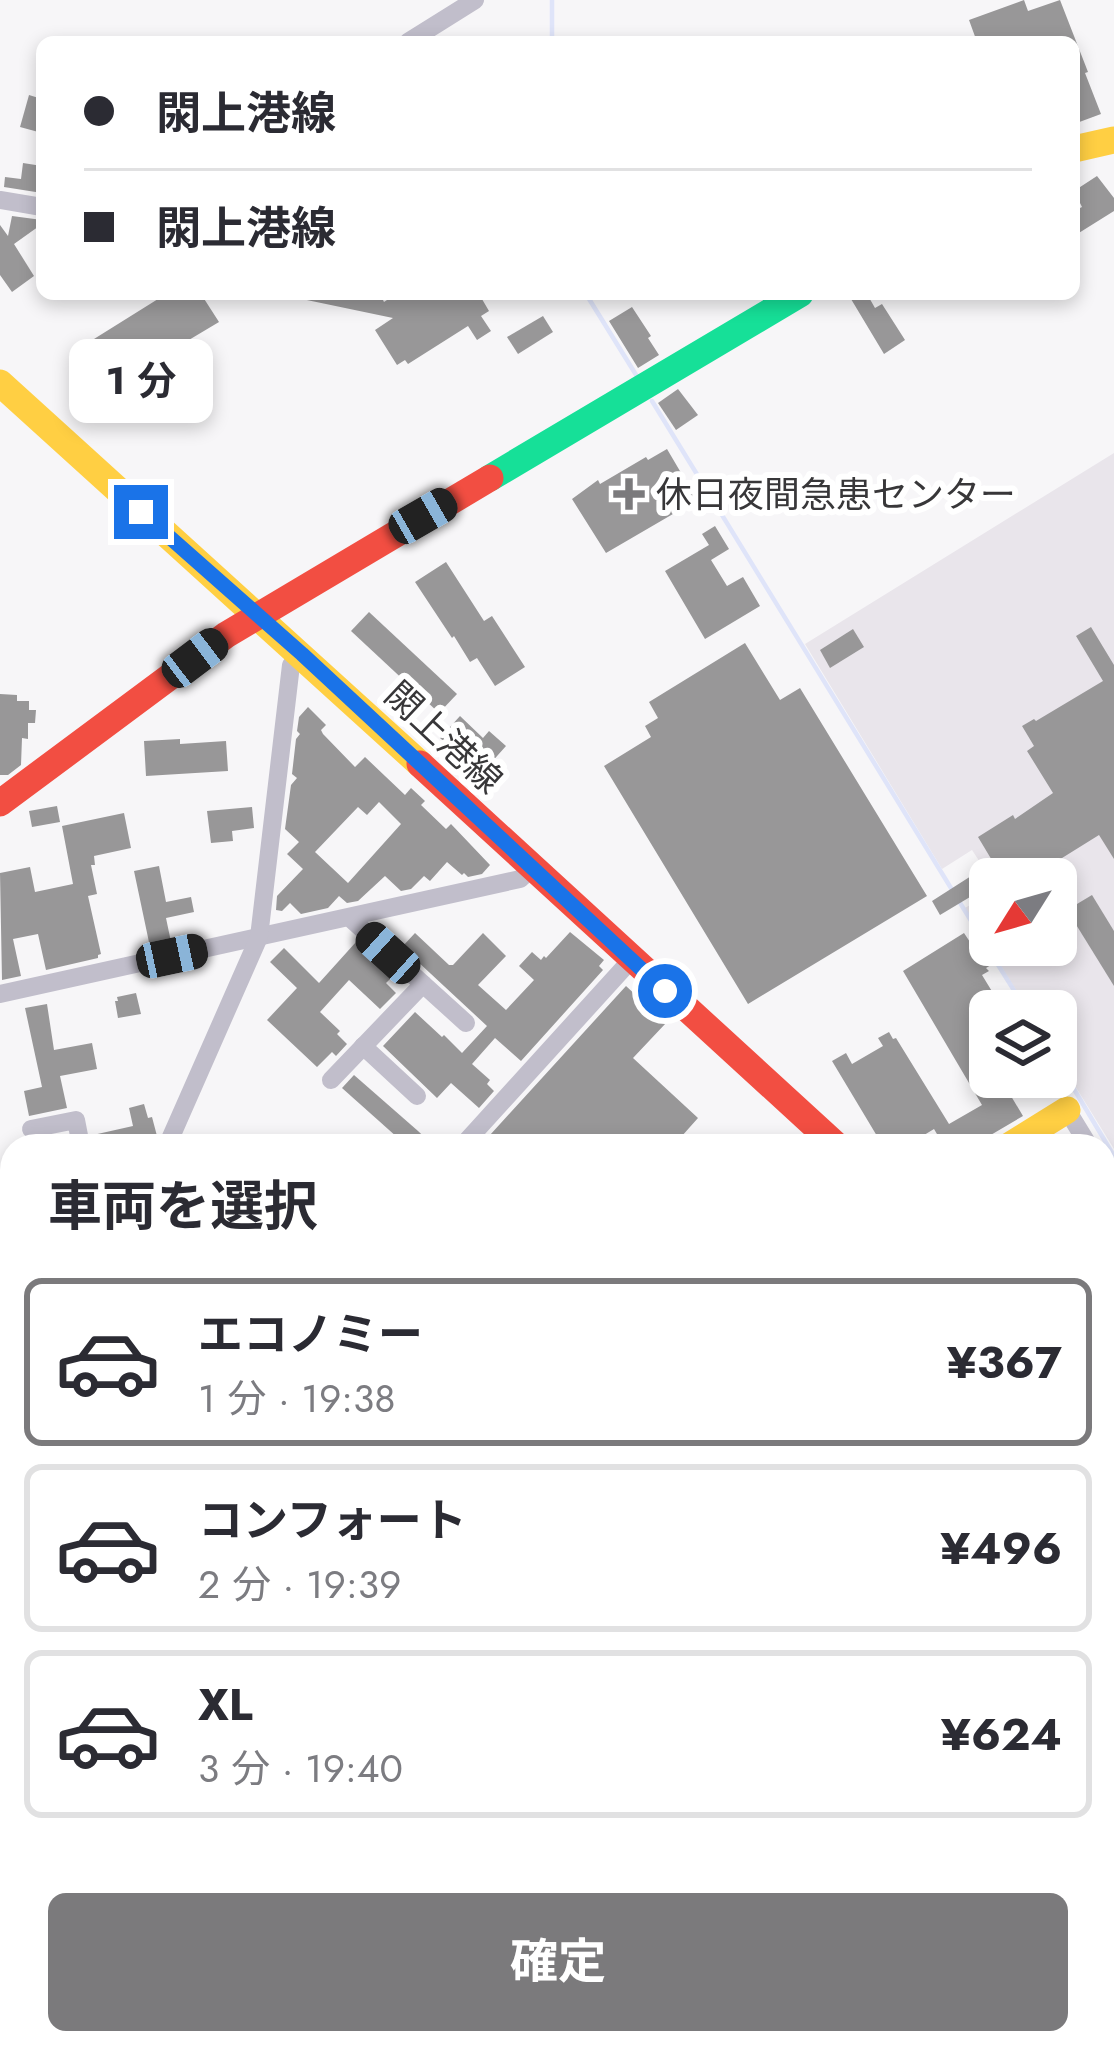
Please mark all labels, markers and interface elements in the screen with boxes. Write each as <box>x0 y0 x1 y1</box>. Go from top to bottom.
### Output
text: 閖上港線 <box>156 81 336 146</box>
text: 閖上港線 <box>156 196 336 261</box>
callout: 1 分 <box>69 338 213 422</box>
text: 1 分 <box>106 352 176 409</box>
place label: 休日夜間急患センター <box>656 468 1016 520</box>
marker: 休日夜間急患センター <box>613 478 645 510</box>
car <box>383 482 463 550</box>
route end <box>114 485 168 539</box>
car <box>155 622 235 694</box>
street label: 閖上港線 <box>374 669 514 805</box>
north arrow <box>969 858 1077 966</box>
map controls <box>969 858 1077 1098</box>
car <box>349 916 427 990</box>
car <box>133 931 211 981</box>
route start <box>638 964 692 1018</box>
button: layers <box>969 990 1077 1098</box>
text: 車両を選択 <box>48 1167 318 1245</box>
text: エコノミー <box>198 1302 423 1367</box>
icon: car <box>54 1308 162 1416</box>
text: ¥367 <box>947 1330 1062 1395</box>
text: 1 分 · 19:38 <box>198 1370 396 1427</box>
text: コンフォート <box>198 1488 467 1553</box>
icon: car <box>54 1494 162 1602</box>
text: ¥496 <box>940 1516 1062 1581</box>
text: 2 分 · 19:39 <box>198 1556 401 1613</box>
text: XL <box>198 1672 253 1737</box>
icon: car <box>54 1680 162 1788</box>
text: ¥624 <box>941 1702 1062 1767</box>
text: 3 分 · 19:40 <box>198 1740 403 1797</box>
button: 確定 <box>48 1893 1068 2031</box>

